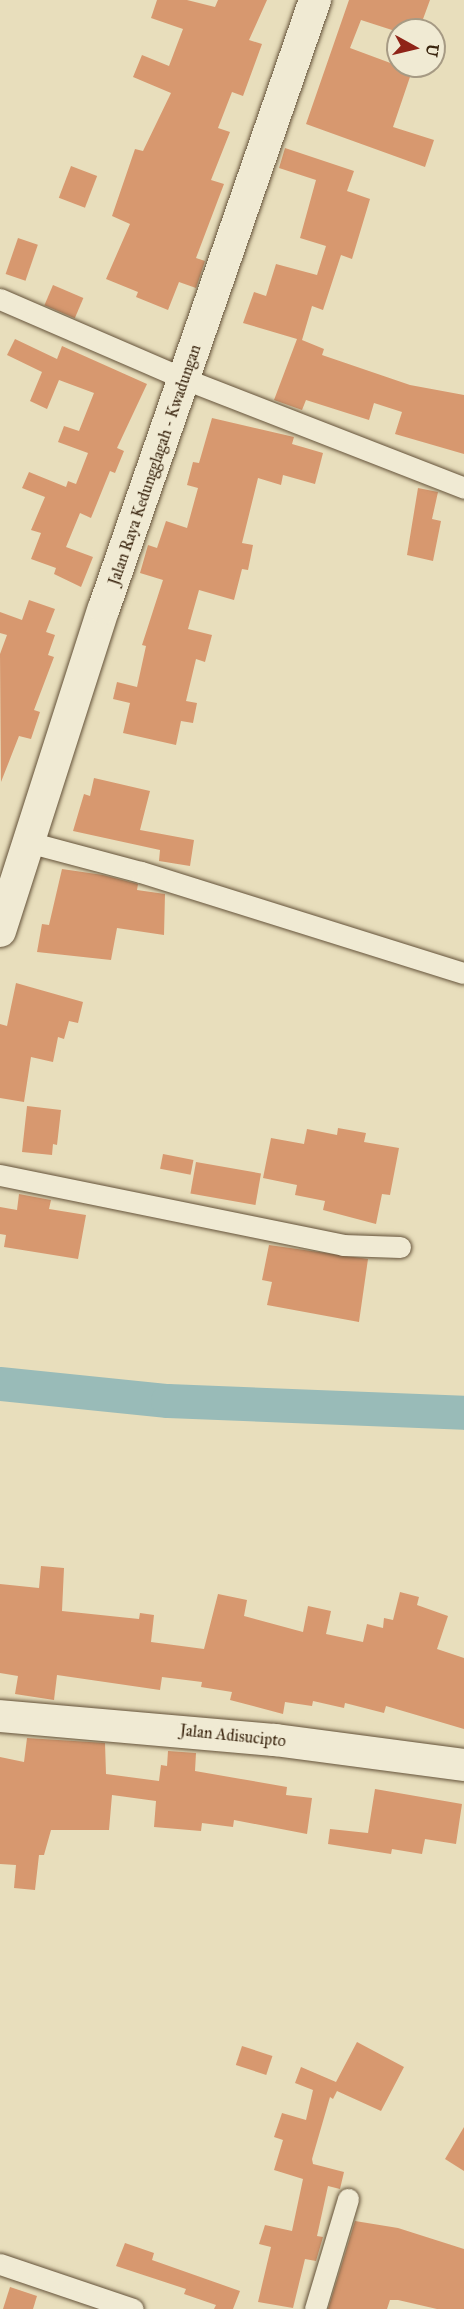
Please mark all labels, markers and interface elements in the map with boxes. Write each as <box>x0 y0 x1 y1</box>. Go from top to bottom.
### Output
north arrow <box>386 18 446 78</box>
text: U <box>422 43 443 58</box>
street label: Jalan Raya Kedungglagah - Kwadungan <box>105 342 205 588</box>
street label: Jalan Adisucipto <box>179 1721 287 1751</box>

